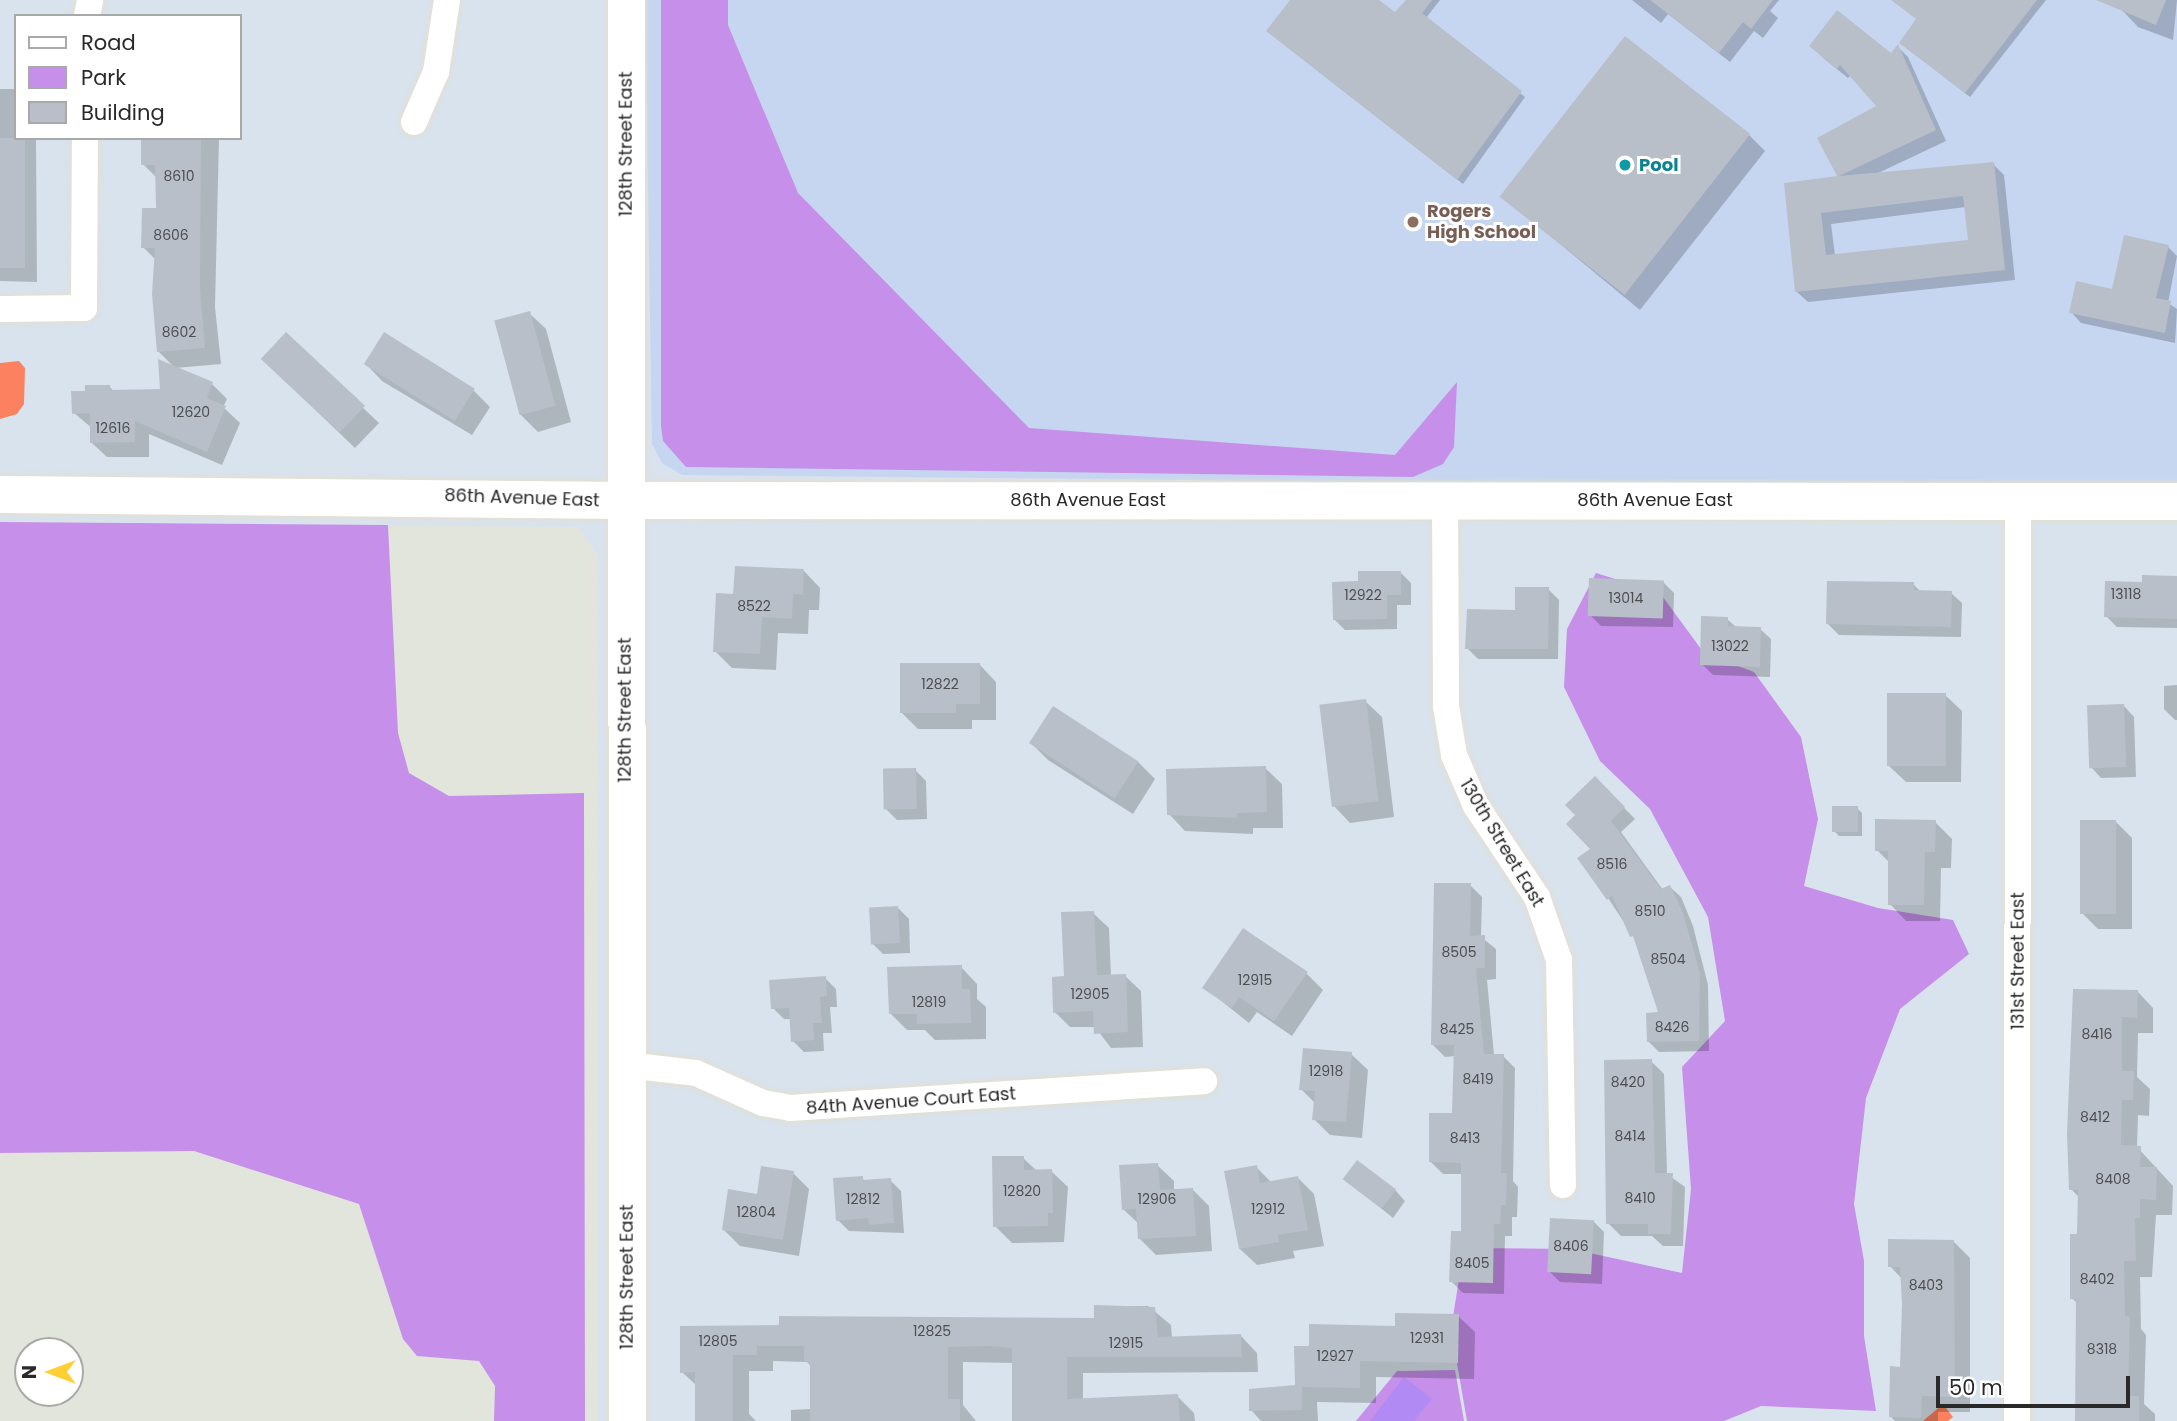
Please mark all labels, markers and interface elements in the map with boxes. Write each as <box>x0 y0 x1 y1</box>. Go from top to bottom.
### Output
legend <box>14 14 242 140</box>
text: Road <box>81 28 136 57</box>
text: Park <box>81 63 126 92</box>
street label: 128th Street East <box>615 71 637 217</box>
text: Building <box>81 98 165 127</box>
place label: Pool <box>1639 154 1678 176</box>
marker: Pool <box>1617 157 1633 173</box>
house number: 8610 <box>164 168 194 184</box>
place label: Rogers High School <box>1427 201 1536 244</box>
marker: Rogers High School <box>1405 214 1421 230</box>
house number: 8606 <box>153 227 189 243</box>
house number: 8602 <box>162 324 196 340</box>
house number: 12620 <box>172 404 210 420</box>
house number: 12616 <box>96 420 130 436</box>
street label: 86th Avenue East <box>444 484 600 512</box>
street label: 86th Avenue East <box>1010 489 1166 511</box>
street label: 86th Avenue East <box>1577 489 1733 511</box>
house number: 13118 <box>2111 586 2141 602</box>
house number: 12922 <box>1344 587 1382 603</box>
house number: 13014 <box>1609 590 1643 606</box>
house number: 8522 <box>737 598 771 614</box>
street label: 128th Street East <box>614 637 636 783</box>
house number: 13022 <box>1711 638 1749 654</box>
house number: 12822 <box>921 676 959 692</box>
street label: 130th Street East <box>1455 775 1549 911</box>
house number: 8516 <box>1597 856 1627 872</box>
street label: 131st Street East <box>2007 892 2029 1030</box>
house number: 8510 <box>1635 903 1665 919</box>
house number: 8505 <box>1441 944 1477 960</box>
house number: 8504 <box>1650 951 1686 967</box>
house number: 12915 <box>1238 972 1272 988</box>
house number: 12905 <box>1071 986 1109 1002</box>
house number: 12819 <box>912 994 946 1010</box>
house number: 8426 <box>1655 1019 1689 1035</box>
house number: 8425 <box>1440 1021 1474 1037</box>
house number: 8416 <box>2081 1026 2113 1042</box>
house number: 12918 <box>1309 1063 1343 1079</box>
house number: 8419 <box>1463 1071 1493 1087</box>
house number: 8420 <box>1611 1074 1645 1090</box>
street label: 84th Avenue Court East <box>805 1083 1017 1119</box>
house number: 8412 <box>2080 1109 2110 1125</box>
house number: 8414 <box>1615 1128 1645 1144</box>
house number: 8413 <box>1450 1130 1480 1146</box>
house number: 8408 <box>2095 1171 2131 1187</box>
house number: 12820 <box>1003 1183 1041 1199</box>
house number: 8410 <box>1625 1190 1655 1206</box>
house number: 12812 <box>846 1191 880 1207</box>
house number: 12906 <box>1137 1191 1177 1207</box>
house number: 12912 <box>1251 1201 1285 1217</box>
street label: 128th Street East <box>616 1204 638 1350</box>
house number: 12804 <box>737 1204 775 1220</box>
house number: 8406 <box>1553 1238 1589 1254</box>
house number: 8405 <box>1454 1255 1490 1271</box>
house number: 8402 <box>2080 1271 2114 1287</box>
house number: 8403 <box>1909 1277 1943 1293</box>
house number: 12825 <box>913 1323 951 1339</box>
house number: 12931 <box>1410 1330 1444 1346</box>
house number: 12805 <box>699 1333 737 1349</box>
house number: 12915 <box>1109 1335 1143 1351</box>
north arrow <box>14 1337 84 1407</box>
house number: 8318 <box>2087 1341 2117 1357</box>
house number: 12927 <box>1316 1348 1354 1364</box>
scale bar <box>1939 1362 2133 1406</box>
text: N <box>16 1365 43 1379</box>
text: 50 m <box>1949 1373 2003 1402</box>

